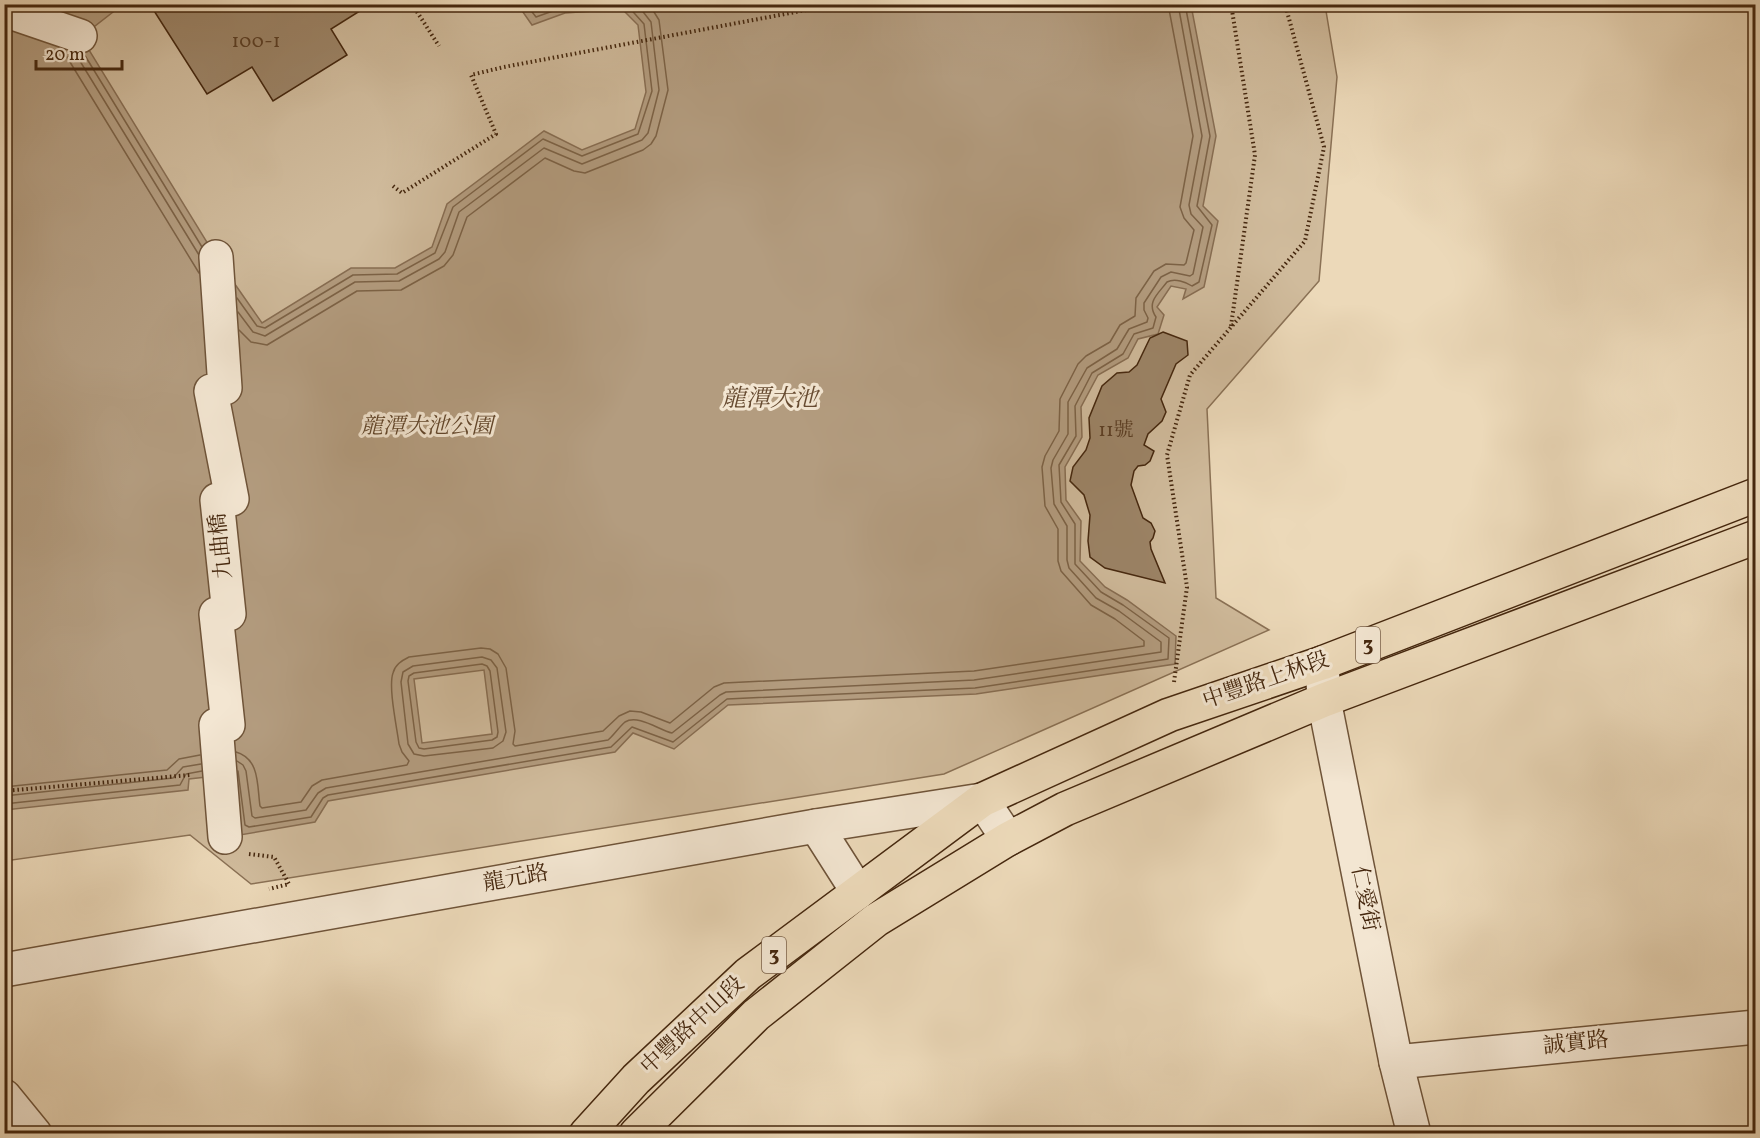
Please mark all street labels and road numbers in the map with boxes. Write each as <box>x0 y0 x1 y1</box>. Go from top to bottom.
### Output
street label: 九曲橋 <box>203 512 241 580</box>
road number: 3 <box>1356 627 1380 663</box>
street label: 中豐路上林段 <box>1199 645 1333 717</box>
street label: 龍元路 <box>481 858 551 900</box>
street label: 仁愛街 <box>1342 864 1386 934</box>
road number: 3 <box>762 937 786 973</box>
street label: 中豐路中山段 <box>634 970 752 1082</box>
street label: 誠實路 <box>1542 1025 1610 1063</box>

